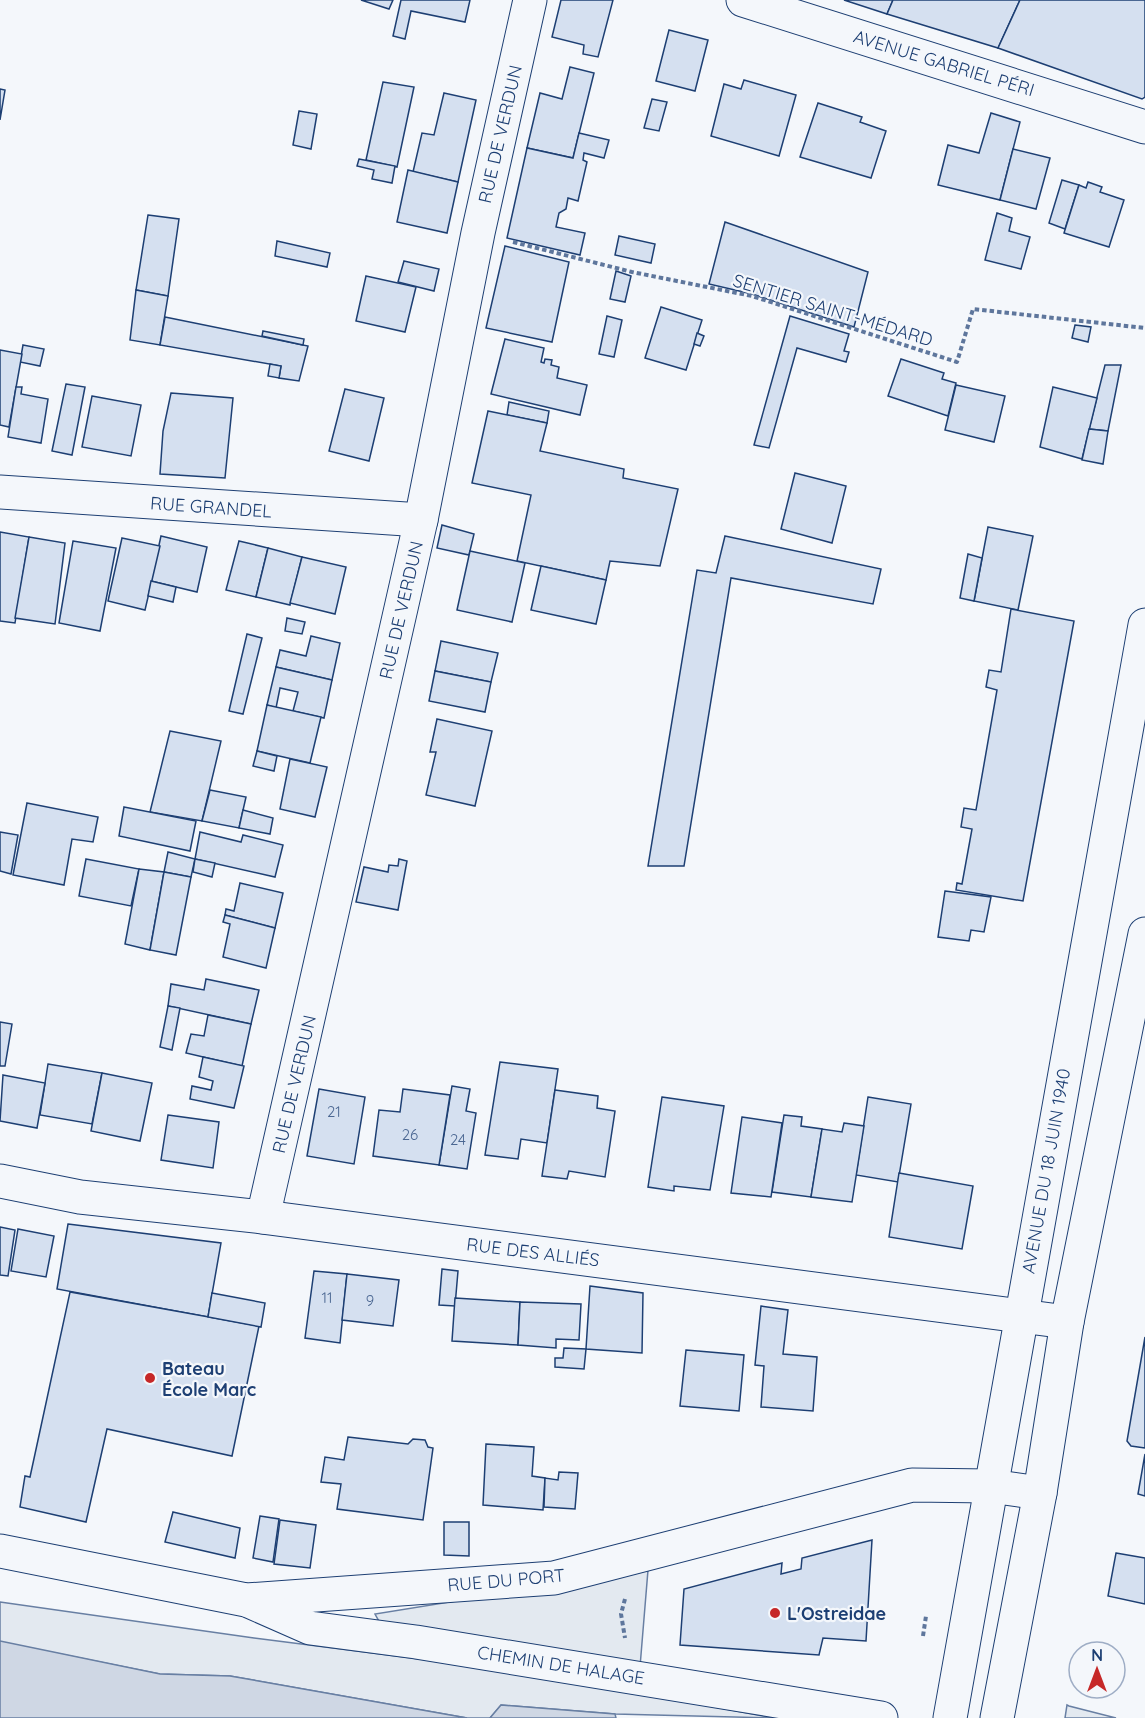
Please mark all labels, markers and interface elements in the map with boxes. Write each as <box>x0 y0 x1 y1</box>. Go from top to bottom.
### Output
street label: AVENUE GABRIEL PÉRI <box>851 25 1037 101</box>
street label: RUE DE VERDUN <box>473 63 527 205</box>
street label: SENTIER SAINT-MÉDARD <box>730 269 936 351</box>
street label: RUE GRANDEL <box>149 491 273 523</box>
street label: RUE DE VERDUN <box>374 539 428 681</box>
street label: RUE DE VERDUN <box>267 1013 321 1155</box>
street label: AVENUE DU 18 JUIN 1940 <box>1017 1067 1075 1275</box>
house number: 21 <box>327 1102 341 1121</box>
house number: 26 <box>402 1125 418 1144</box>
house number: 24 <box>450 1130 466 1149</box>
street label: RUE DES ALLIÉS <box>465 1232 601 1272</box>
house number: 11 <box>321 1288 333 1307</box>
house number: 9 <box>366 1291 374 1310</box>
place label: Bateau École Marc <box>162 1357 256 1401</box>
marker: Bateau École Marc <box>143 1371 157 1385</box>
street label: RUE DU PORT <box>446 1563 566 1597</box>
place label: L'Ostreidae <box>787 1602 886 1625</box>
marker: L'Ostreidae <box>768 1606 782 1620</box>
street label: CHEMIN DE HALAGE <box>476 1640 646 1690</box>
north arrow <box>1067 1640 1127 1700</box>
text: N <box>1091 1645 1103 1665</box>

